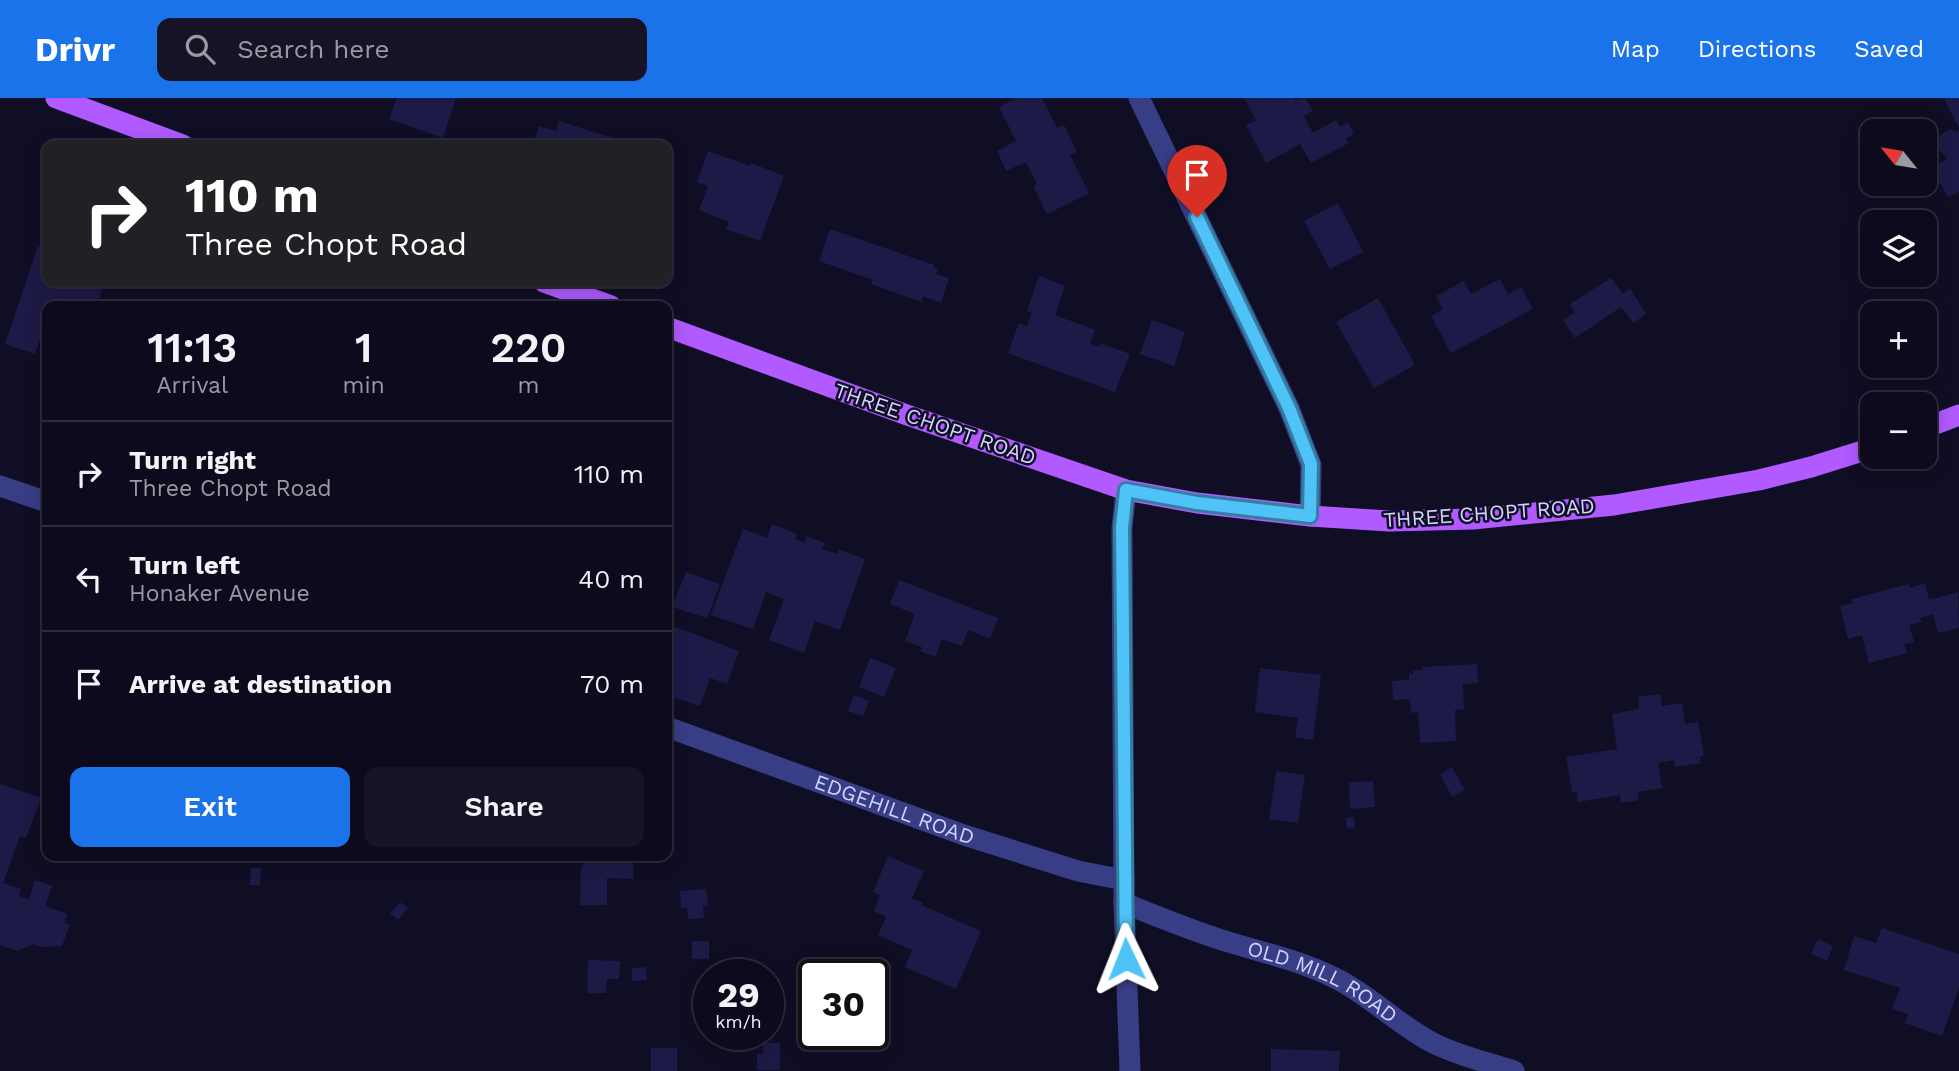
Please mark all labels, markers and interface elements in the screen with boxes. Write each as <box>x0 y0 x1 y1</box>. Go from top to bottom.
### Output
search box <box>157 18 647 81</box>
text: Drivr <box>35 30 115 69</box>
icon: search <box>181 30 219 68</box>
text: Search here <box>237 34 390 64</box>
text: Map <box>1611 35 1660 63</box>
text: Directions <box>1698 35 1816 63</box>
text: Saved <box>1854 35 1924 63</box>
north arrow <box>1860 119 1937 196</box>
map controls <box>1860 119 1937 469</box>
pin <box>1167 145 1227 217</box>
icon: arrive <box>1178 156 1216 194</box>
text: 110 m <box>185 166 319 224</box>
icon: right <box>70 168 161 259</box>
button: layers <box>1860 210 1937 287</box>
text: Three Chopt Road <box>185 225 467 263</box>
button: + <box>1860 301 1937 378</box>
text: 11:13 <box>147 323 237 372</box>
text: 1 <box>355 323 372 372</box>
text: 220 <box>490 323 567 372</box>
text: Arrival <box>156 372 228 399</box>
text: min <box>343 372 385 399</box>
text: m <box>517 372 539 399</box>
street label: THREE CHOPT ROAD <box>831 377 1039 470</box>
button: − <box>1860 392 1937 469</box>
text: Turn right <box>129 445 256 475</box>
icon: right <box>70 455 108 493</box>
text: 110 m <box>574 459 644 489</box>
text: Three Chopt Road <box>129 475 332 502</box>
street label: THREE CHOPT ROAD <box>1382 493 1595 532</box>
text: Turn left <box>129 550 240 580</box>
icon: left <box>70 560 108 598</box>
text: 40 m <box>578 564 644 594</box>
text: Honaker Avenue <box>129 580 310 607</box>
icon: arrive <box>70 665 108 703</box>
text: Arrive at destination <box>129 669 392 699</box>
text: 70 m <box>580 669 644 699</box>
button: Exit <box>70 767 350 847</box>
button: Share <box>364 767 644 847</box>
street label: EDGEHILL ROAD <box>811 769 978 850</box>
position arrow <box>1089 922 1163 996</box>
street label: OLD MILL ROAD <box>1245 935 1403 1028</box>
speed limit sign: 30 <box>798 959 889 1050</box>
text: 29 <box>717 974 760 1016</box>
text: km/h <box>715 1011 762 1032</box>

